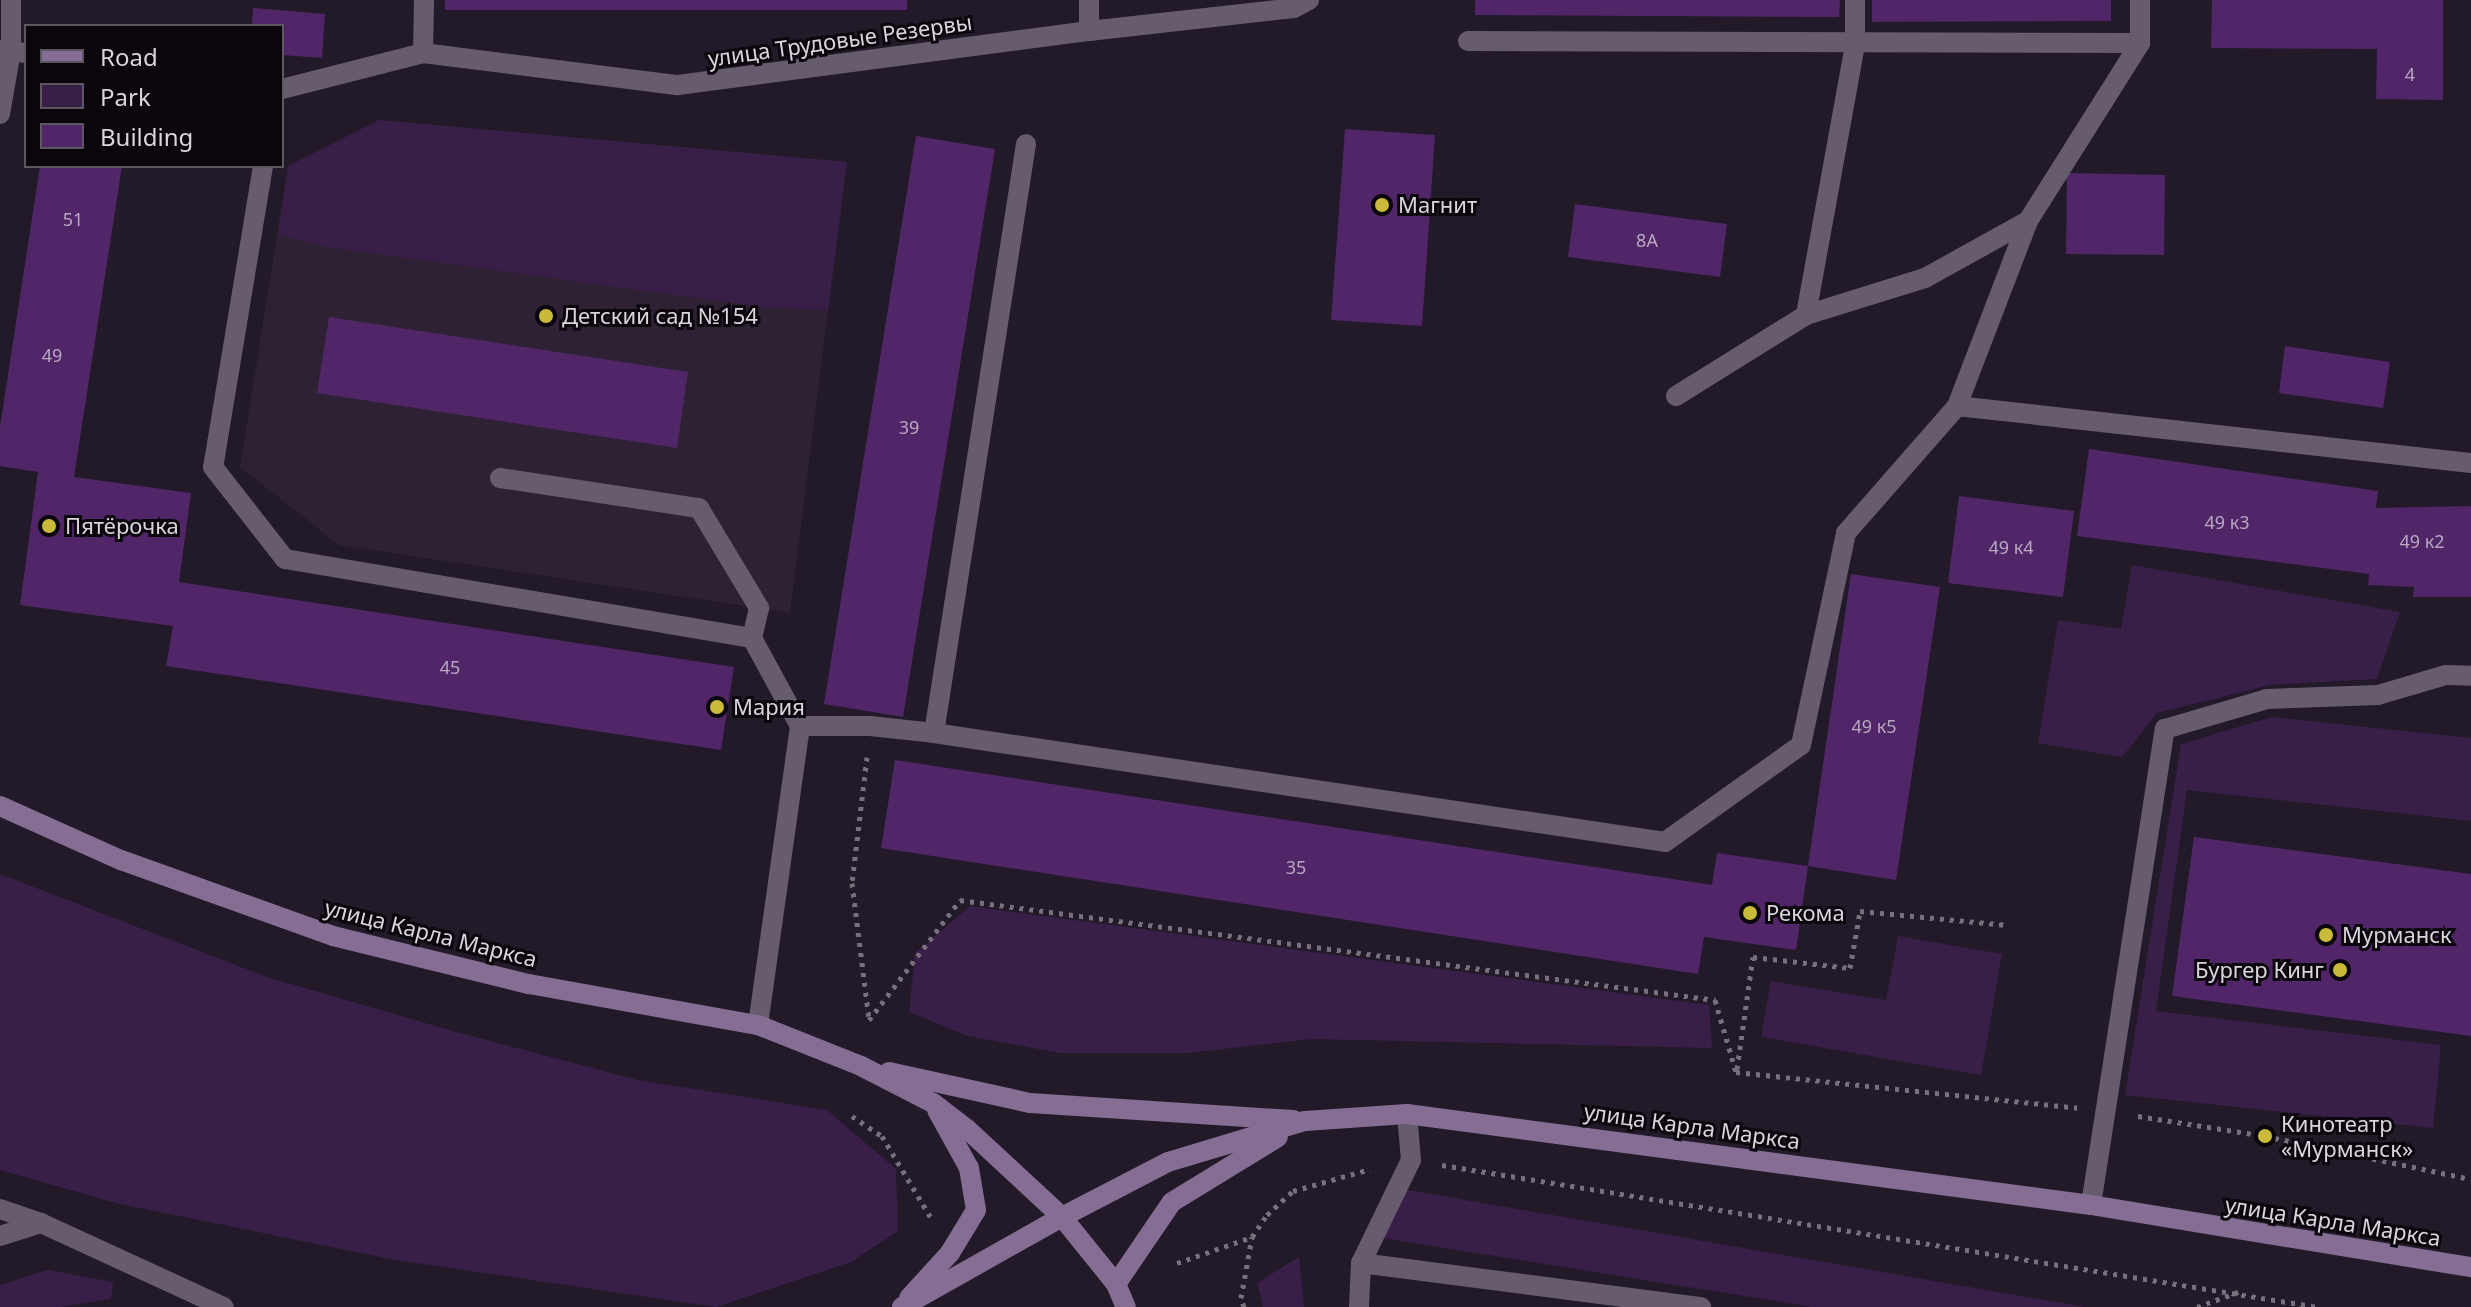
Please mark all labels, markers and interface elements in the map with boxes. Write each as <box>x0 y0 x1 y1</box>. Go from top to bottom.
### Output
street label: улица Трудовые Резервы <box>706 8 974 72</box>
legend <box>24 24 284 168</box>
text: Road <box>100 40 158 73</box>
house number: 4 <box>2405 63 2415 85</box>
text: Park <box>100 80 151 113</box>
text: Building <box>100 120 193 153</box>
place label: Магнит <box>1398 192 1477 218</box>
marker: Магнит <box>1373 196 1391 214</box>
house number: 51 <box>63 208 83 230</box>
house number: 8А <box>1636 229 1658 251</box>
place label: Детский сад №154 <box>562 303 758 329</box>
marker: Детский сад №154 <box>537 307 555 325</box>
house number: 49 <box>42 344 62 366</box>
house number: 39 <box>899 416 919 438</box>
house number: 49 к3 <box>2204 511 2250 533</box>
place label: Пятёрочка <box>65 513 179 539</box>
marker: Пятёрочка <box>40 517 58 535</box>
house number: 49 к2 <box>2399 530 2445 552</box>
house number: 49 к4 <box>1988 536 2034 558</box>
house number: 45 <box>440 656 460 678</box>
place label: Мария <box>733 694 805 720</box>
marker: Мария <box>708 698 726 716</box>
house number: 49 к5 <box>1851 715 1897 737</box>
house number: 35 <box>1286 856 1306 878</box>
street label: улица Карла Маркса <box>322 894 540 972</box>
place label: Рекома <box>1766 900 1845 926</box>
marker: Рекома <box>1741 904 1759 922</box>
place label: Мурманск <box>2342 922 2452 948</box>
marker: Мурманск <box>2317 926 2335 944</box>
place label: Бургер Кинг <box>2195 957 2324 983</box>
marker: Бургер Кинг <box>2331 961 2349 979</box>
street label: улица Карла Маркса <box>1582 1098 1802 1154</box>
place label: Кинотеатр «Мурманск» <box>2281 1110 2413 1162</box>
marker: Кинотеатр «Мурманск» <box>2256 1127 2274 1145</box>
street label: улица Карла Маркса <box>2223 1191 2443 1251</box>

